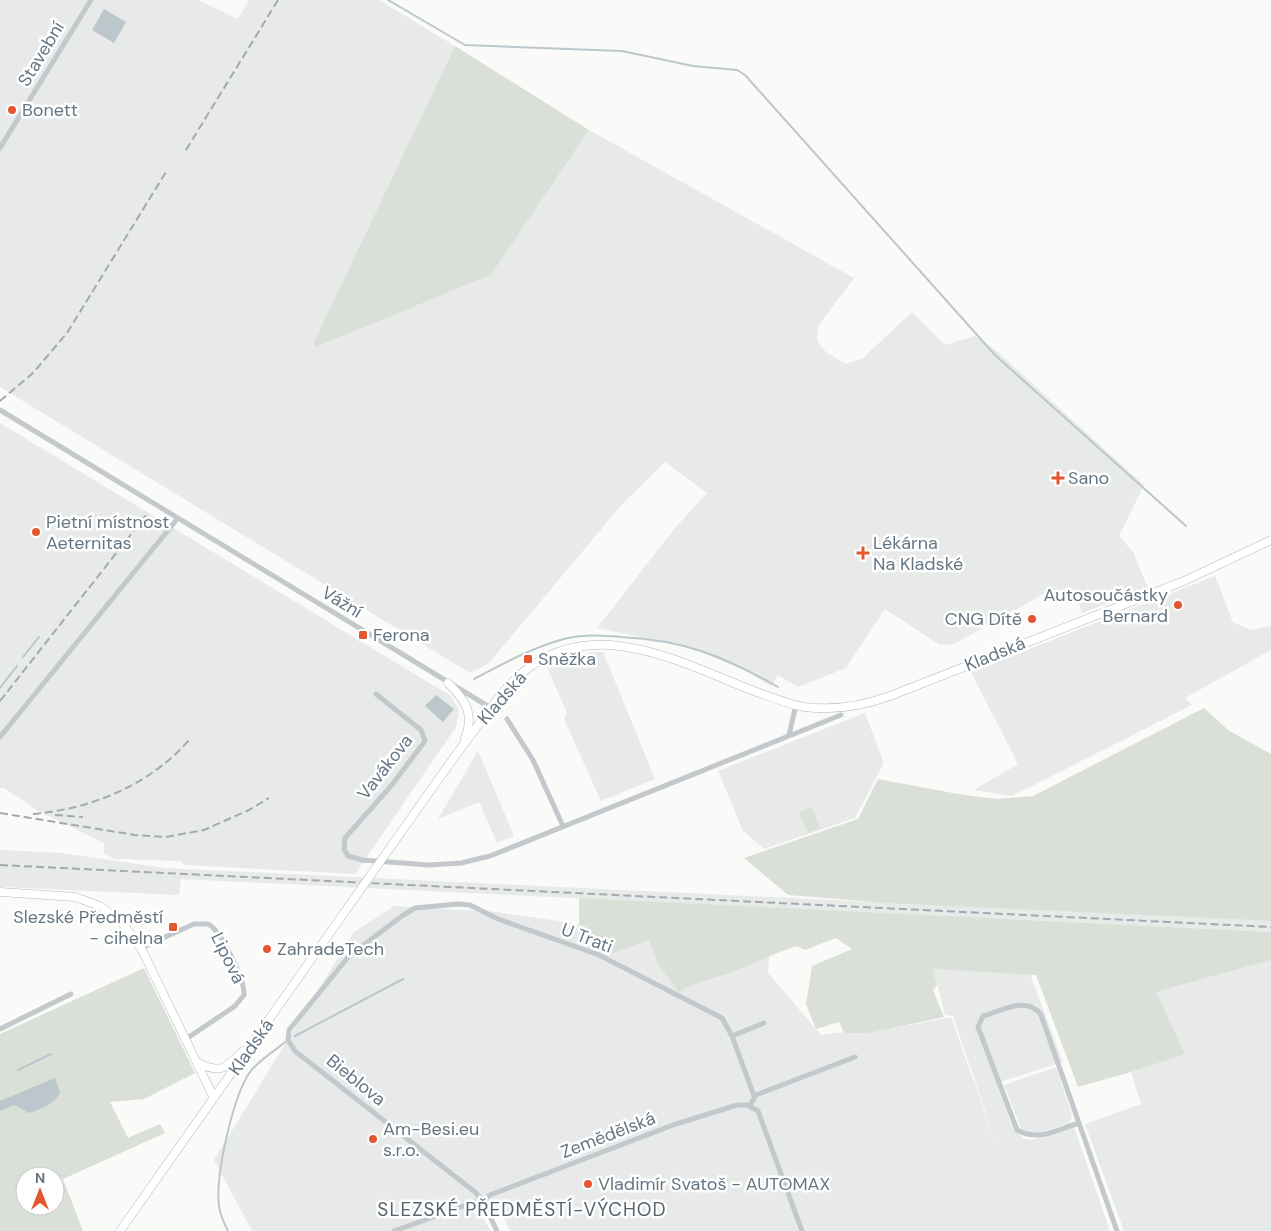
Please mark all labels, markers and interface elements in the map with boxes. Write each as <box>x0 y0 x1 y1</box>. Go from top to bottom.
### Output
street label: Stavební <box>12 17 70 91</box>
place label: Bonett <box>22 98 78 122</box>
marker: Bonett <box>6 104 18 116</box>
place label: Sano <box>1068 466 1109 490</box>
marker: Sano <box>1052 472 1064 484</box>
place label: Pietní místnost Aeternitas <box>46 510 169 555</box>
marker: Pietní místnost Aeternitas <box>30 526 42 538</box>
place label: Lékárna Na Kladské <box>873 531 963 576</box>
marker: Lékárna Na Kladské <box>857 547 869 559</box>
street label: Vážní <box>317 581 367 623</box>
place label: Autosoučástky Bernard <box>1044 583 1168 628</box>
marker: Autosoučástky Bernard <box>1172 599 1184 611</box>
place label: CNG Dítě <box>945 607 1022 631</box>
marker: CNG Dítě <box>1026 613 1038 625</box>
place label: Ferona <box>373 623 430 647</box>
marker: Ferona <box>357 629 369 641</box>
street label: Kladská <box>961 631 1029 677</box>
place label: Sněžka <box>538 647 596 671</box>
marker: Sněžka <box>522 653 534 665</box>
street label: Kladská <box>472 666 532 730</box>
street label: Vavákova <box>352 729 418 805</box>
place label: Slezské Předměstí - cihelna <box>13 905 163 950</box>
street label: U Trati <box>558 917 616 959</box>
marker: Slezské Předměstí - cihelna <box>167 921 179 933</box>
street label: Lipová <box>205 928 251 988</box>
place label: ZahradeTech <box>277 937 384 961</box>
marker: ZahradeTech <box>261 943 273 955</box>
street label: Kladská <box>223 1014 279 1080</box>
street label: Bieblova <box>321 1049 391 1111</box>
street label: Zemědělská <box>557 1106 659 1164</box>
place label: Am-Besi.eu s.r.o. <box>383 1117 479 1162</box>
marker: Am-Besi.eu s.r.o. <box>367 1133 379 1145</box>
north arrow <box>15 1166 65 1216</box>
text: N <box>35 1169 45 1187</box>
place label: Vladimír Svatoš - AUTOMAX <box>598 1172 830 1196</box>
marker: Vladimír Svatoš - AUTOMAX <box>582 1178 594 1190</box>
district label: SLEZSKÉ PŘEDMĚSTÍ-VÝCHOD <box>377 1197 667 1222</box>

